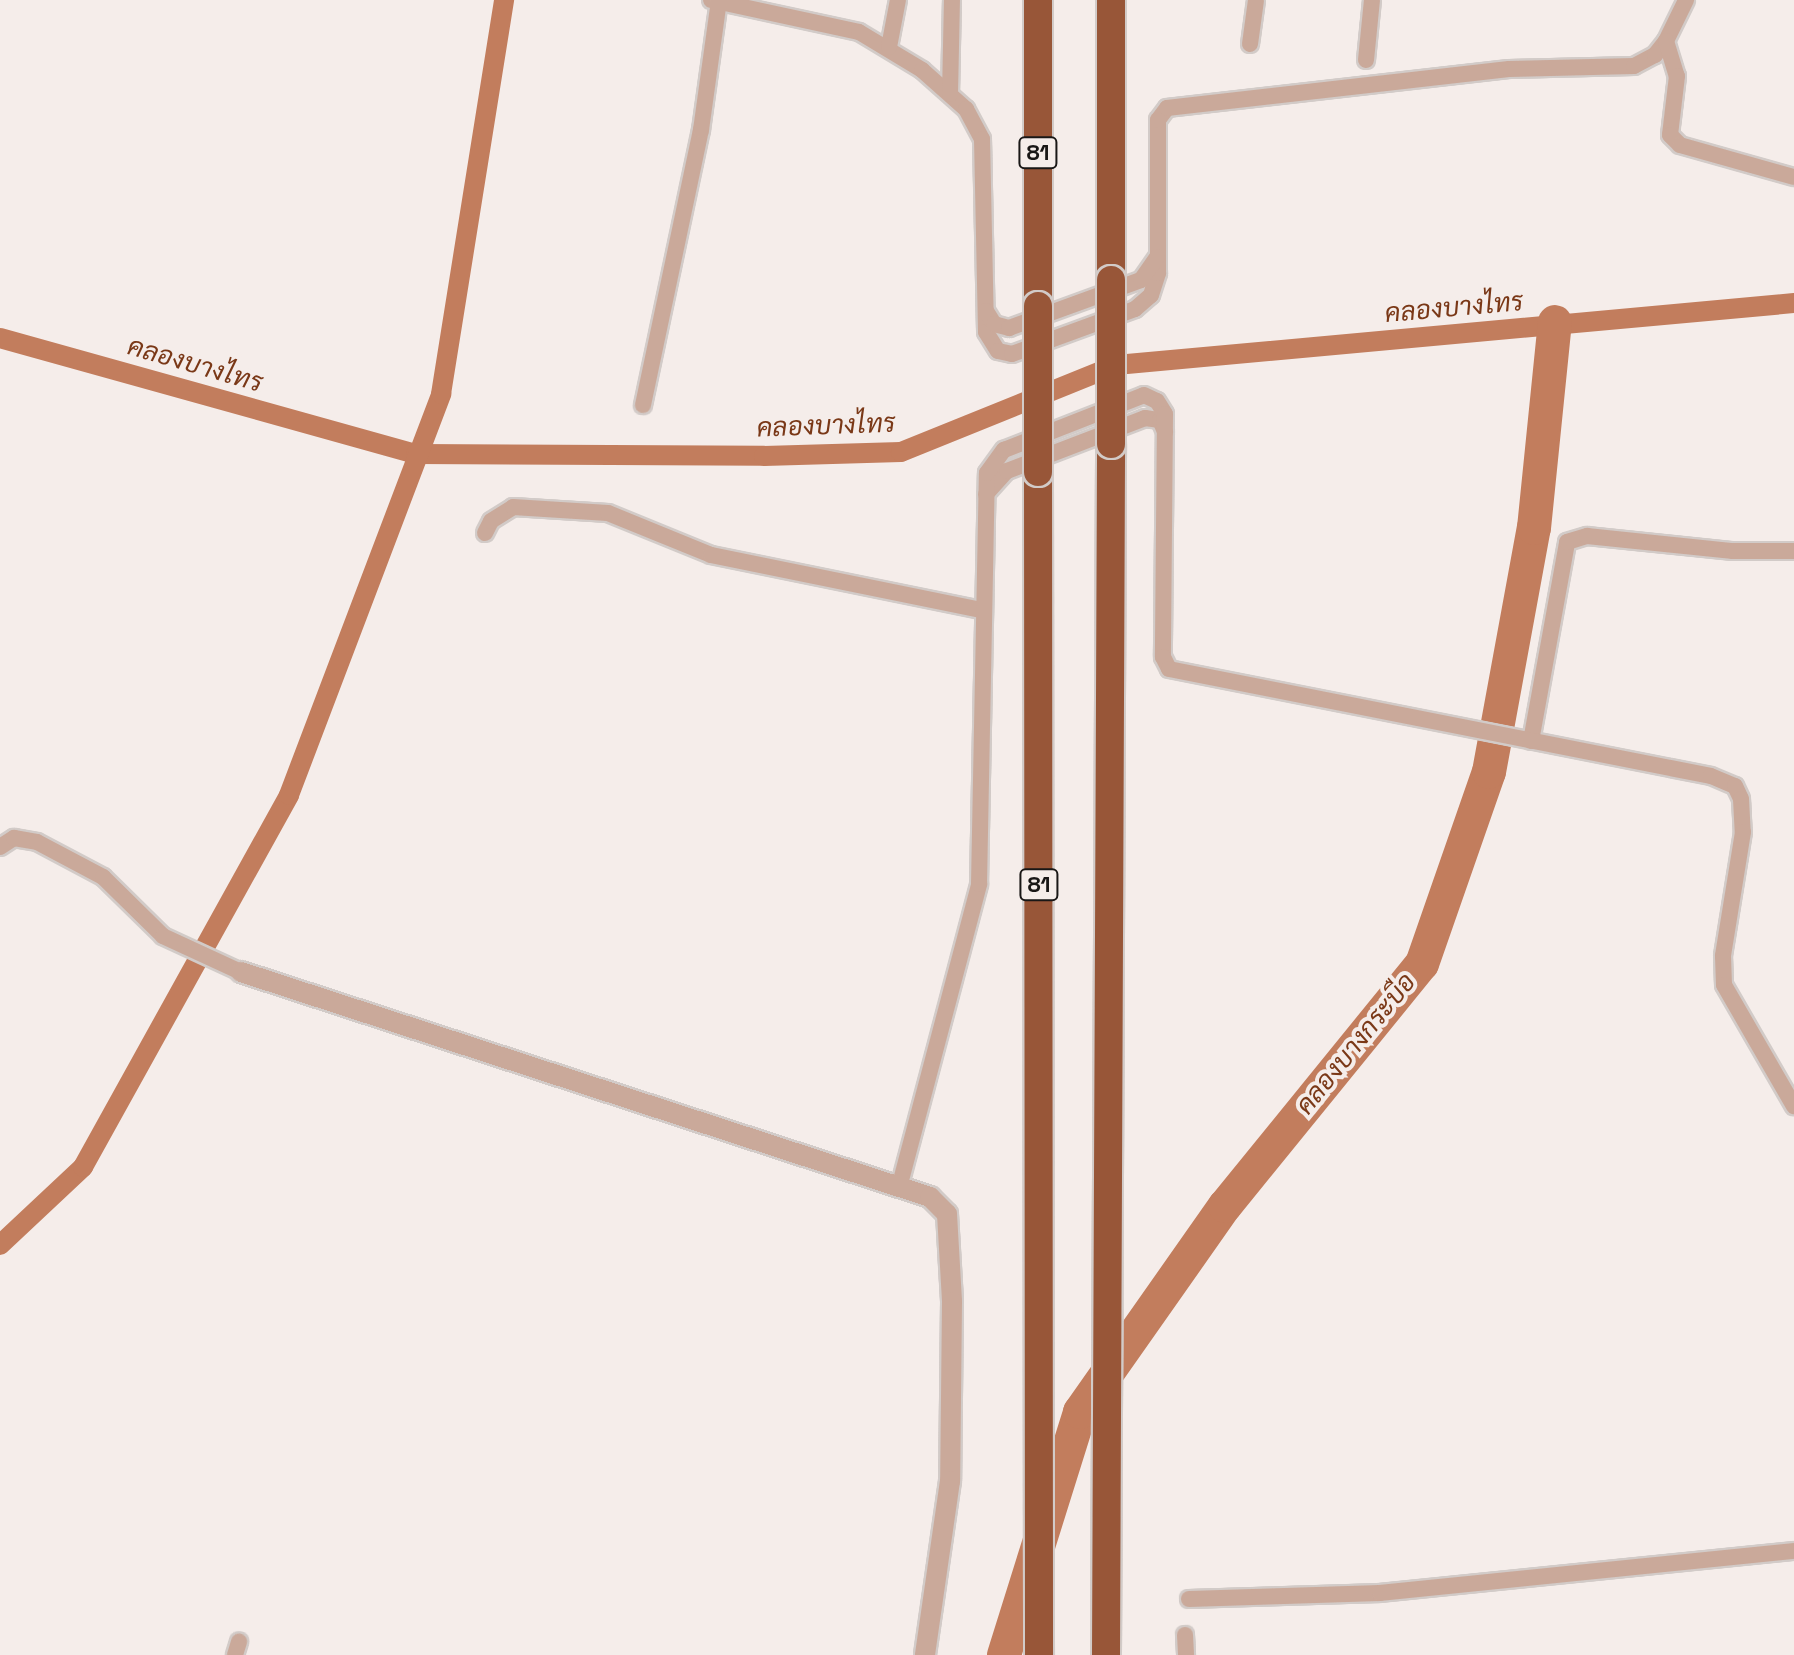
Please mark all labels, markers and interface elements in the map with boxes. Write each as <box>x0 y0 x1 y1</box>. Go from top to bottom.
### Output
road number: 81 <box>1018 135 1058 171</box>
water label: คลองบางไทร <box>1383 286 1525 330</box>
water label: คลองบางไทร <box>124 331 266 399</box>
water label: คลองบางไทร <box>756 408 896 444</box>
road number: 81 <box>1019 867 1059 903</box>
water label: คลองบางกระบือ <box>1290 967 1422 1121</box>

